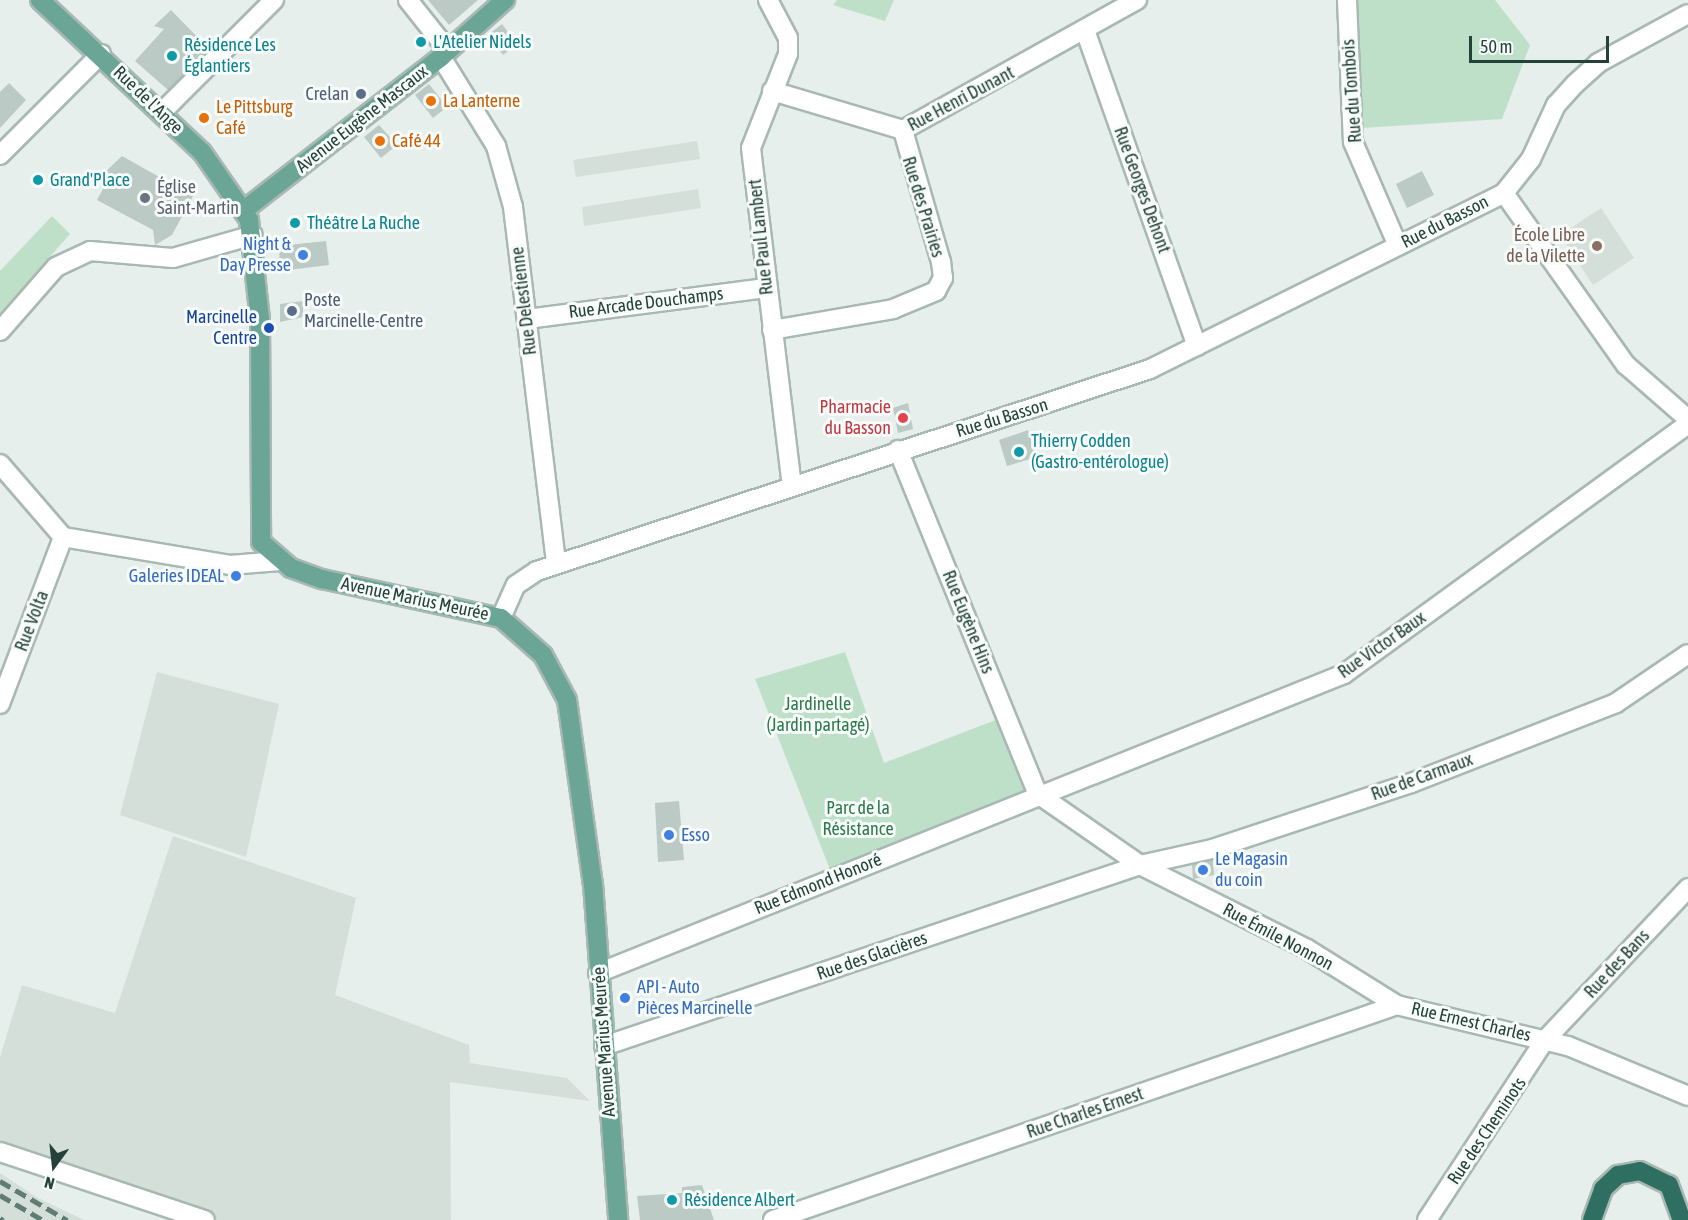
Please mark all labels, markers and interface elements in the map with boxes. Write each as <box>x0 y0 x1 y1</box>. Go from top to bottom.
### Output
scale bar <box>1472 24 1612 62</box>
place label: L'Atelier Nidels <box>433 31 531 53</box>
place label: Résidence Les Églantiers <box>184 35 276 78</box>
marker: L'Atelier Nidels <box>414 35 428 49</box>
text: 50 m <box>1480 36 1512 57</box>
street label: Rue du Tombois <box>1338 38 1366 144</box>
marker: Résidence Les Églantiers <box>165 49 179 63</box>
street label: Avenue Eugène Mascaux <box>292 61 432 177</box>
street label: Rue de l'Ange <box>109 62 187 138</box>
street label: Rue Henri Dunant <box>904 62 1018 136</box>
place label: Crelan <box>306 83 349 105</box>
marker: Crelan <box>354 87 368 101</box>
place label: La Lanterne <box>443 90 520 112</box>
marker: La Lanterne <box>424 94 438 108</box>
place label: Le Pittsburg Café <box>216 97 293 140</box>
marker: Le Pittsburg Café <box>197 111 211 125</box>
street label: Rue Georges Dehont <box>1109 124 1175 256</box>
place label: Café 44 <box>392 130 441 152</box>
marker: Café 44 <box>373 134 387 148</box>
street label: Rue des Prairies <box>897 154 949 260</box>
place label: Grand'Place <box>50 169 130 191</box>
marker: Grand'Place <box>31 173 45 187</box>
place label: Église Saint-Martin <box>157 177 239 219</box>
street label: Rue Paul Lambert <box>744 178 778 296</box>
marker: Église Saint-Martin <box>138 191 152 205</box>
street label: Rue du Basson <box>1398 191 1492 253</box>
place label: Théâtre La Ruche <box>307 212 420 234</box>
marker: Théâtre La Ruche <box>288 216 302 230</box>
place label: École Libre de la Vilette <box>1506 225 1585 268</box>
place label: Night & Day Presse <box>219 234 291 276</box>
marker: École Libre de la Vilette <box>1590 239 1604 253</box>
street label: Rue Delestienne <box>507 246 541 356</box>
marker: Night & Day Presse <box>296 248 310 262</box>
street label: Rue Arcade Douchamps <box>568 283 724 323</box>
place label: Poste Marcinelle-Centre <box>304 290 423 332</box>
marker: Poste Marcinelle-Centre <box>285 304 299 318</box>
place label: Marcinelle Centre <box>186 307 257 350</box>
marker: Marcinelle Centre <box>262 321 276 335</box>
street label: Rue du Basson <box>954 394 1050 442</box>
place label: Pharmacie du Basson <box>819 397 891 440</box>
marker: Pharmacie du Basson <box>896 411 910 425</box>
place label: Thierry Codden (Gastro-entérologue) <box>1031 431 1169 474</box>
marker: Thierry Codden (Gastro-entérologue) <box>1012 445 1026 459</box>
place label: Galeries IDEAL <box>129 565 224 587</box>
street label: Rue Eugène Hins <box>938 567 998 677</box>
marker: Galeries IDEAL <box>229 569 243 583</box>
street label: Avenue Marius Meurée <box>339 573 491 625</box>
street label: Rue Volta <box>11 588 53 654</box>
street label: Rue Victor Baux <box>1334 607 1430 683</box>
park label: Jardinelle (Jardin partagé) <box>766 694 870 736</box>
street label: Rue de Carmaux <box>1368 749 1476 805</box>
park label: Parc de la Résistance <box>822 798 894 840</box>
place label: Esso <box>681 824 710 846</box>
marker: Esso <box>662 828 676 842</box>
street label: Rue Edmond Honoré <box>751 849 885 919</box>
place label: Le Magasin du coin <box>1215 849 1288 892</box>
marker: Le Magasin du coin <box>1196 863 1210 877</box>
street label: Rue Émile Nonnon <box>1219 899 1337 975</box>
street label: Rue des Bans <box>1580 925 1654 1003</box>
street label: Rue des Glacières <box>814 927 930 985</box>
street label: Avenue Marius Meurée <box>588 966 620 1118</box>
place label: API - Auto Pièces Marcinelle <box>637 977 752 1020</box>
marker: API - Auto Pièces Marcinelle <box>618 991 632 1005</box>
street label: Rue Ernest Charles <box>1409 998 1533 1046</box>
street label: Rue des Cheminots <box>1443 1073 1531 1189</box>
street label: Rue Charles Ernest <box>1024 1083 1146 1143</box>
north arrow <box>24 1136 84 1196</box>
text: N <box>42 1173 56 1193</box>
place label: Résidence Albert <box>684 1189 795 1211</box>
marker: Résidence Albert <box>665 1193 679 1207</box>

